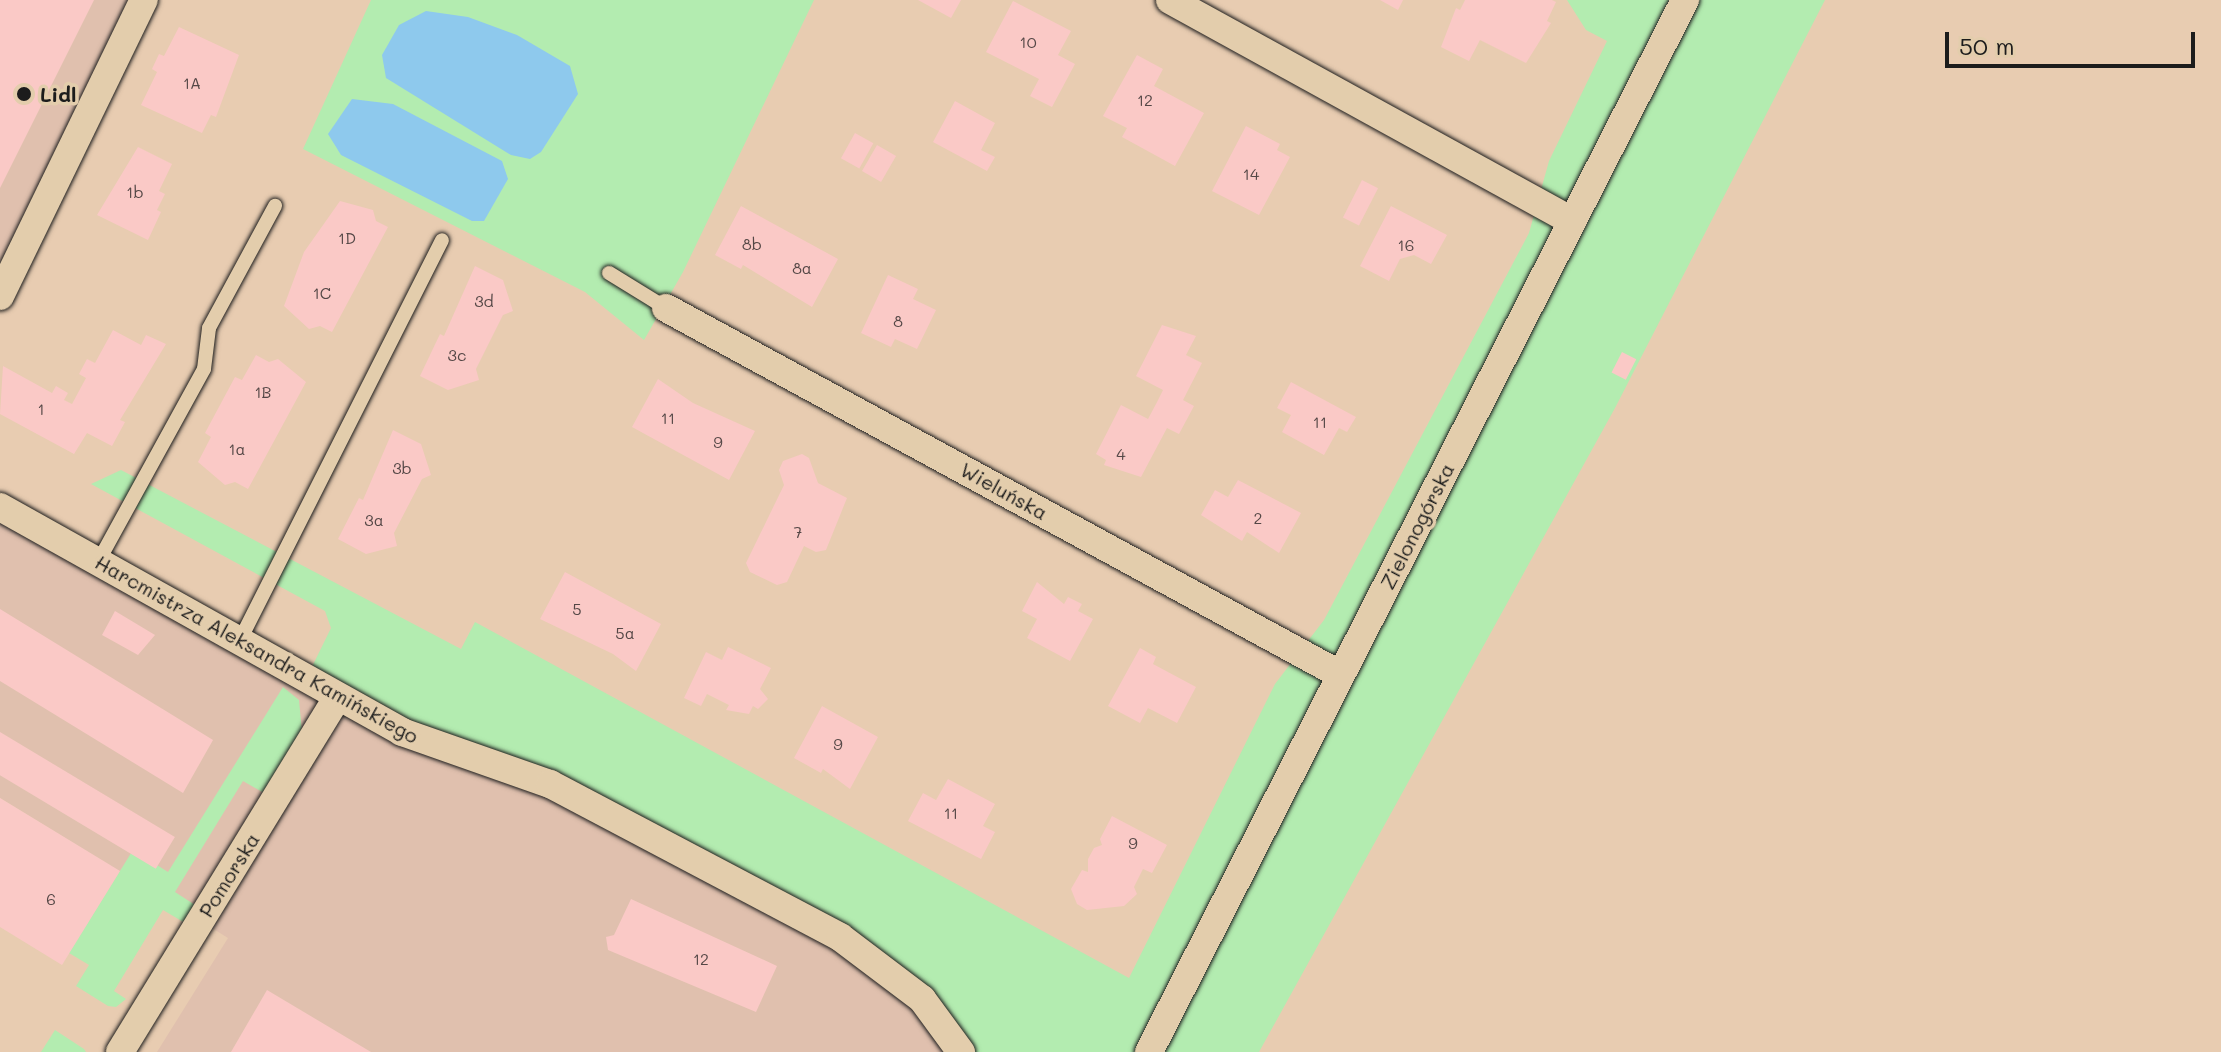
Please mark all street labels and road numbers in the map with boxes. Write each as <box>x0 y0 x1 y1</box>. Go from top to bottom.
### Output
street label: Wieluńska <box>956 457 1052 525</box>
street label: Zielonogórska <box>1375 459 1459 593</box>
street label: Harcmistrza Aleksandra Kamińskiego <box>91 550 423 748</box>
street label: Pomorska <box>194 828 264 922</box>

